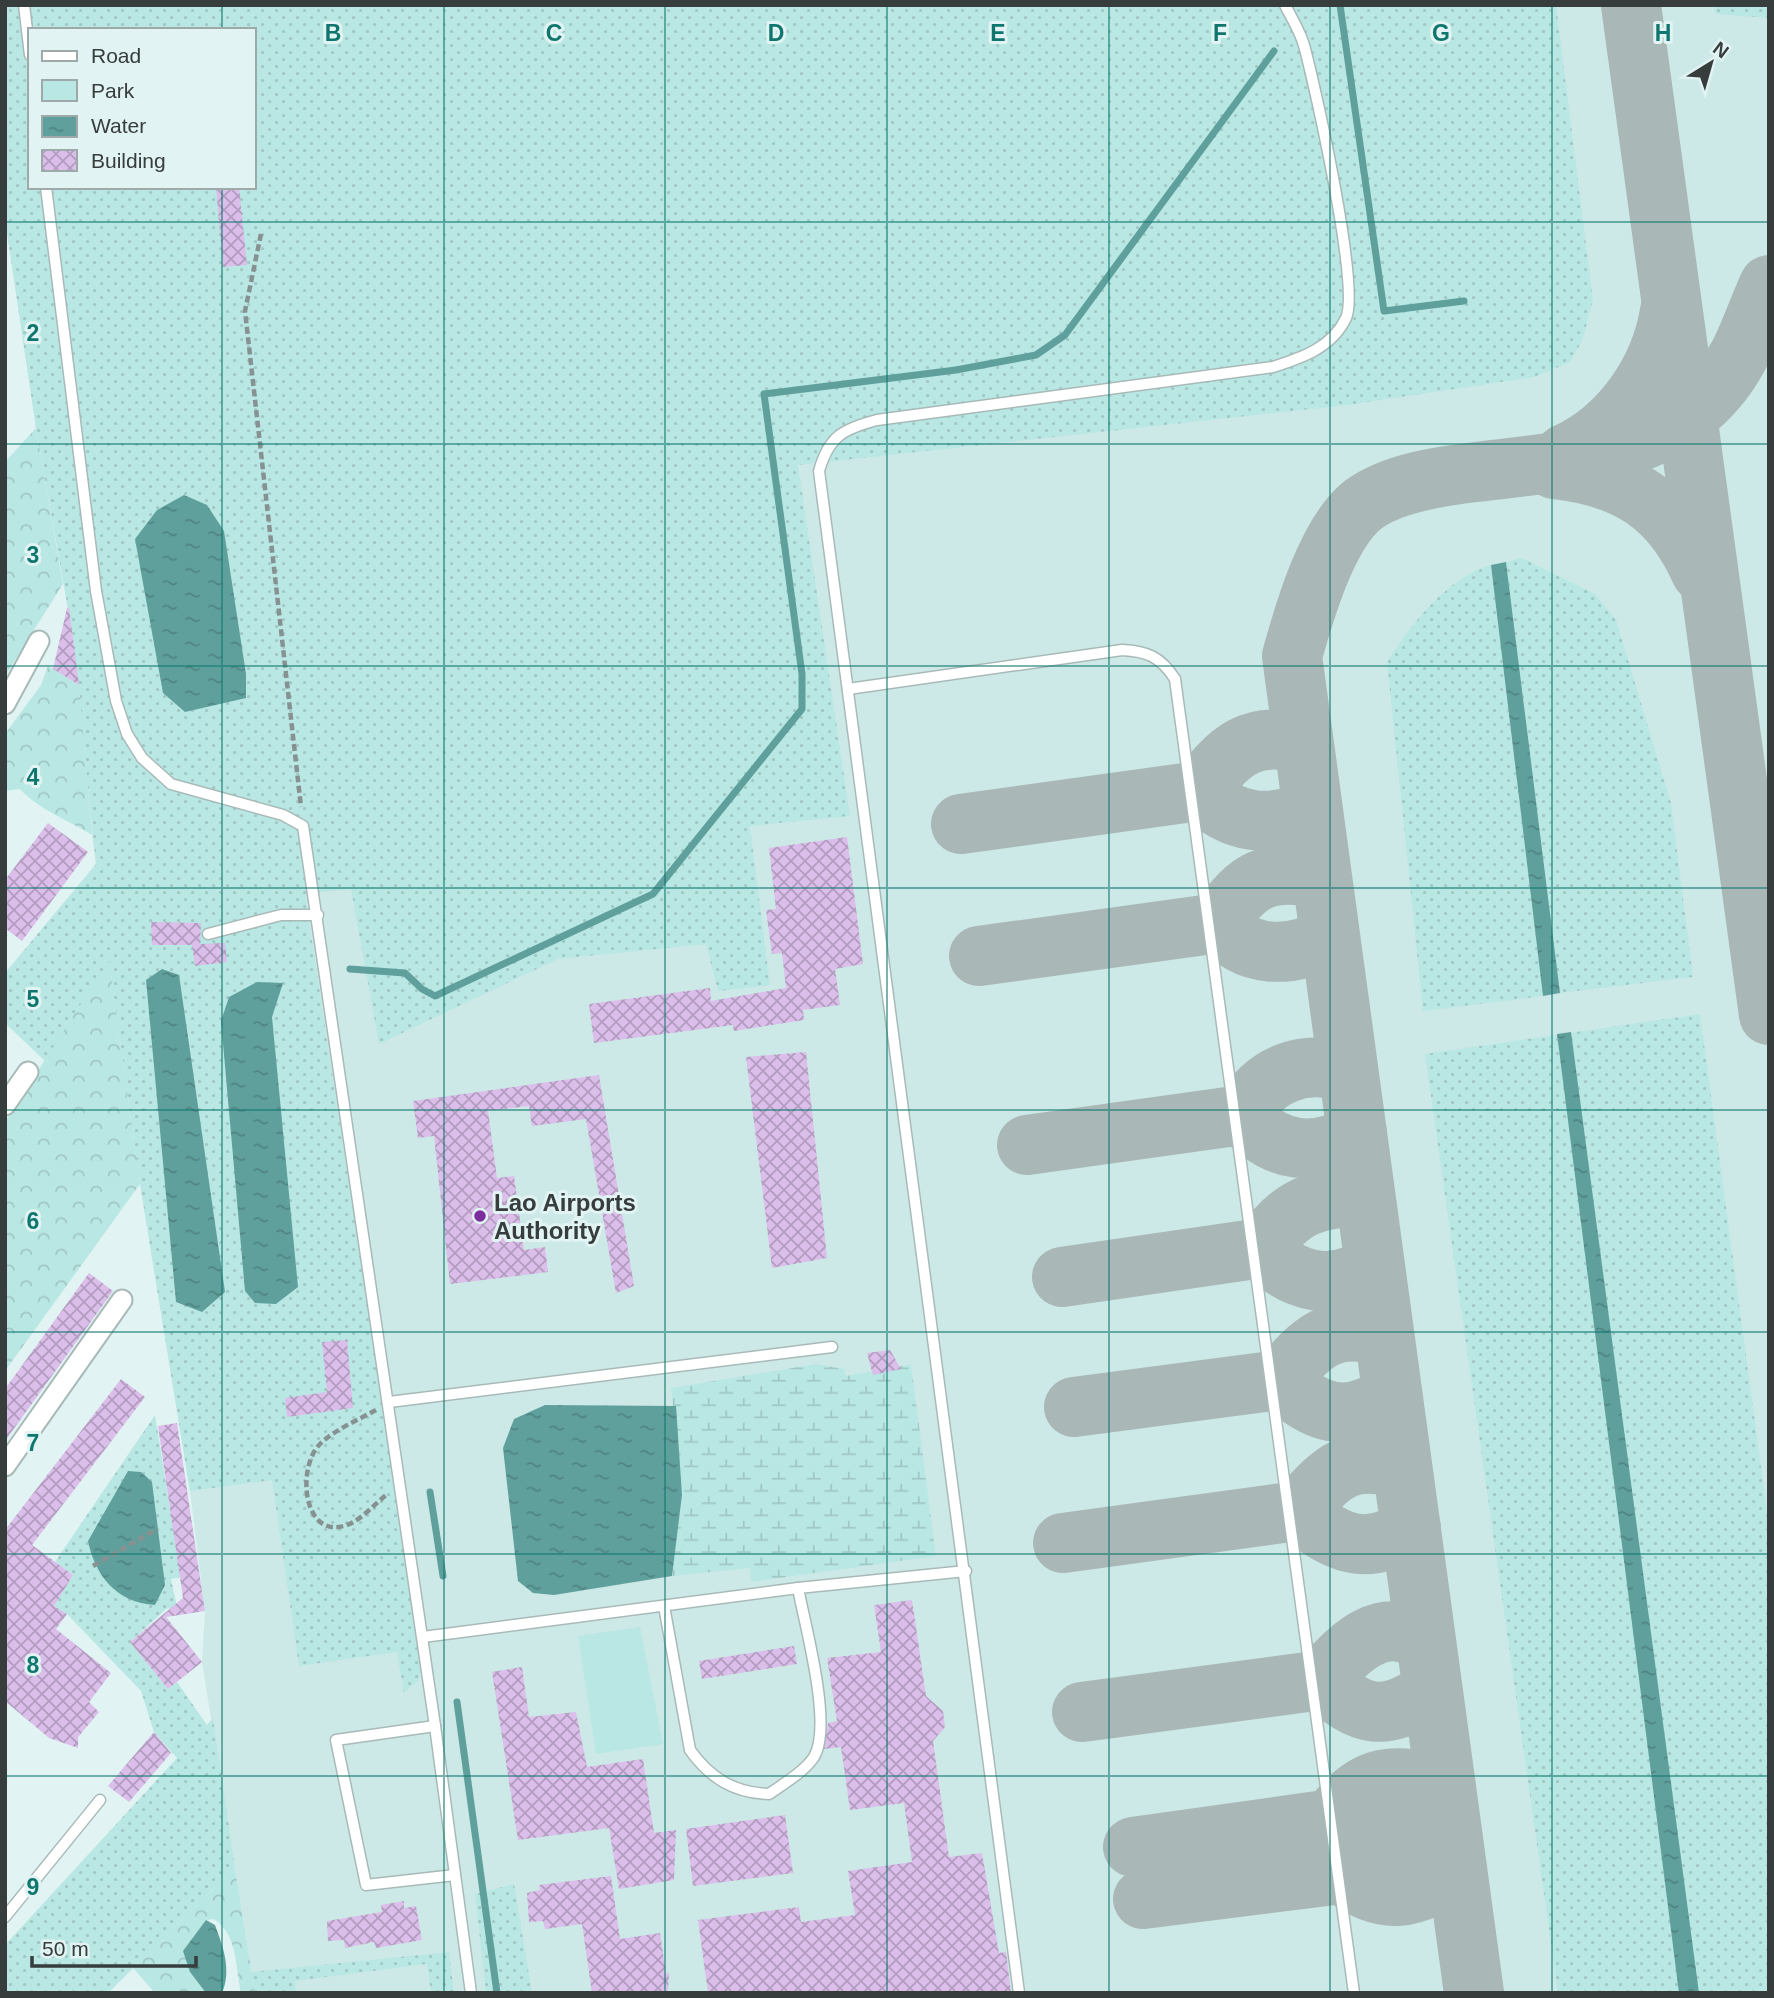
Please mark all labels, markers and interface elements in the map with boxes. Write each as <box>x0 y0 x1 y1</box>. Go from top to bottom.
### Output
text: B <box>325 20 341 46</box>
text: C <box>546 20 562 46</box>
text: D <box>768 20 784 46</box>
text: E <box>990 20 1006 46</box>
text: F <box>1213 20 1227 46</box>
text: G <box>1432 20 1450 46</box>
text: H <box>1655 20 1671 46</box>
legend <box>28 28 256 189</box>
north arrow <box>1676 28 1746 98</box>
text: N <box>1709 37 1733 62</box>
text: Road <box>91 44 141 67</box>
text: Park <box>91 79 135 102</box>
text: Water <box>91 114 146 137</box>
text: Building <box>91 149 166 172</box>
text: 2 <box>27 320 39 346</box>
text: 3 <box>27 542 39 568</box>
text: 4 <box>27 764 40 790</box>
text: 5 <box>27 986 40 1012</box>
place label: Lao Airports Authority <box>494 1189 636 1244</box>
text: 6 <box>27 1208 39 1234</box>
marker: Lao Airports Authority <box>472 1208 488 1224</box>
text: 7 <box>27 1430 39 1456</box>
text: 8 <box>27 1652 40 1678</box>
text: 9 <box>27 1874 39 1900</box>
scale bar <box>32 1924 196 1968</box>
text: 50 m <box>42 1937 89 1960</box>

